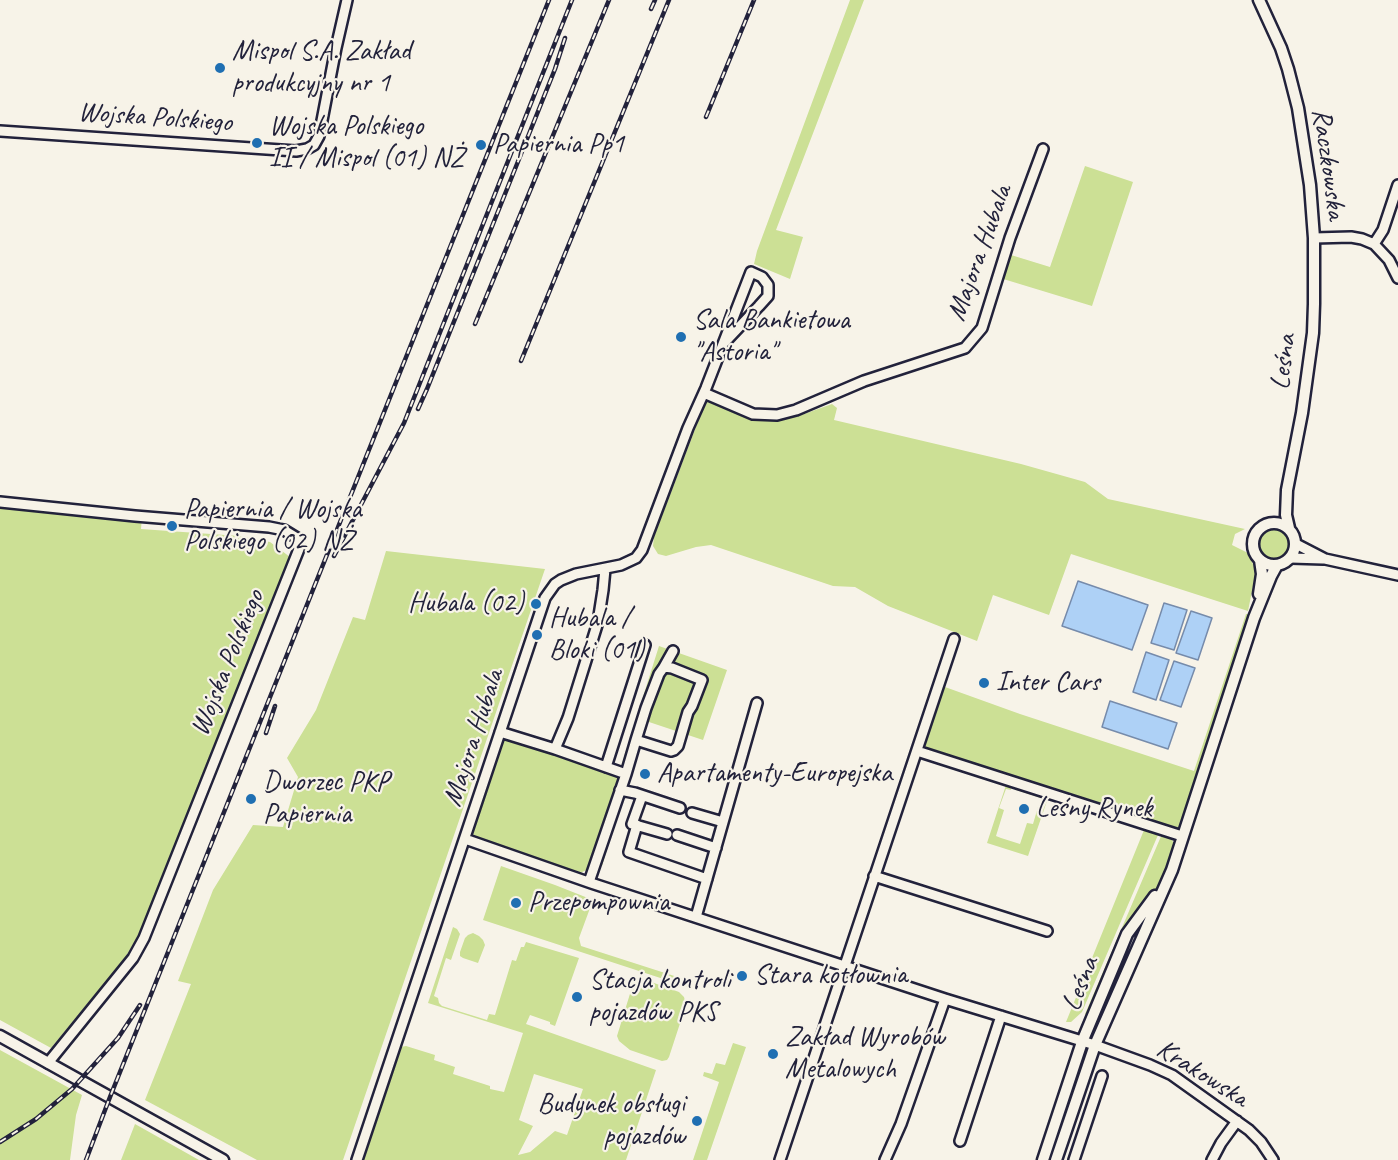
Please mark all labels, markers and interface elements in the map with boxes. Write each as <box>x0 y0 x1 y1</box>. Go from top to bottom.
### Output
place label: Mispol S.A. Zakład produkcyjny nr 1 <box>232 35 411 101</box>
marker: Mispol S.A. Zakład produkcyjny nr 1 <box>213 61 227 75</box>
street label: Wojska Polskiego <box>77 96 233 140</box>
street label: Raczkowska <box>1304 106 1352 222</box>
place label: Wojska Polskiego II / Mispol (01) NŻ <box>269 110 464 176</box>
place label: Papiernia Pp1 <box>493 128 624 162</box>
marker: Wojska Polskiego II / Mispol (01) NŻ <box>250 136 264 150</box>
marker: Papiernia Pp1 <box>474 138 488 152</box>
street label: Majora Hubala <box>940 181 1020 325</box>
place label: Sala Bankietowa "Astoria" <box>693 304 850 370</box>
marker: Sala Bankietowa "Astoria" <box>674 330 688 344</box>
street label: Leśna <box>1264 332 1304 392</box>
place label: Papiernia / Wojska Polskiego (02) NŻ <box>184 493 362 559</box>
marker: Papiernia / Wojska Polskiego (02) NŻ <box>165 519 179 533</box>
street label: Wojska Polskiego <box>184 585 272 741</box>
place label: Hubala (02) <box>408 587 524 621</box>
marker: Hubala (02) <box>529 597 543 611</box>
place label: Hubala / Bloki (01) <box>549 602 644 668</box>
marker: Hubala / Bloki (01) <box>530 628 544 642</box>
street label: Majora Hubala <box>436 665 512 811</box>
place label: Inter Cars <box>996 666 1100 700</box>
marker: Inter Cars <box>977 676 991 690</box>
place label: Apartamenty-Europejska <box>657 757 892 791</box>
place label: Dworzec PKP Papiernia <box>263 766 389 832</box>
marker: Apartamenty-Europejska <box>638 767 652 781</box>
marker: Dworzec PKP Papiernia <box>244 792 258 806</box>
place label: Leśny Rynek <box>1036 792 1152 826</box>
marker: Leśny Rynek <box>1017 802 1031 816</box>
place label: Przepompownia <box>528 886 669 920</box>
marker: Przepompownia <box>509 896 523 910</box>
street label: Leśna <box>1055 952 1107 1016</box>
place label: Stara kotłownia <box>754 959 907 993</box>
place label: Stacja kontroli pojazdów PKS <box>589 964 730 1030</box>
marker: Stara kotłownia <box>735 969 749 983</box>
marker: Stacja kontroli pojazdów PKS <box>570 990 584 1004</box>
place label: Zakład Wyrobów Metalowych <box>785 1021 945 1087</box>
street label: Krakowska <box>1150 1033 1254 1115</box>
marker: Zakład Wyrobów Metalowych <box>766 1047 780 1061</box>
place label: Budynek obsługi pojazdów <box>537 1088 685 1154</box>
marker: Budynek obsługi pojazdów <box>690 1114 704 1128</box>

